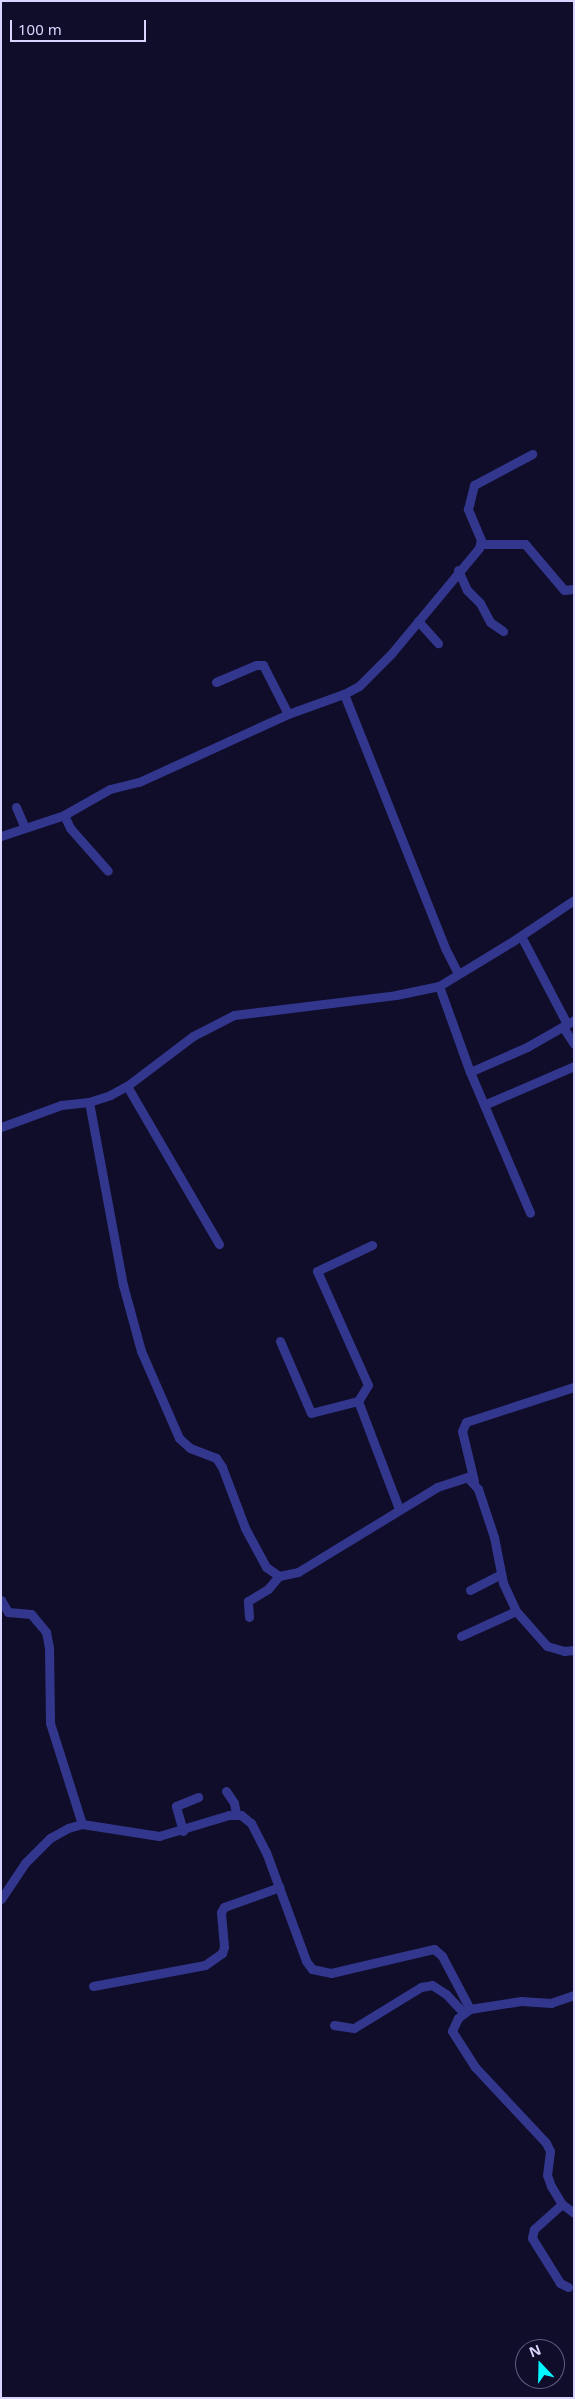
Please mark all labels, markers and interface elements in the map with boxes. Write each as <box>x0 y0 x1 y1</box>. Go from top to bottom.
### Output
scale bar <box>12 10 149 42</box>
text: 100 m <box>18 19 62 39</box>
north arrow <box>515 2339 565 2389</box>
text: N <box>526 2340 544 2361</box>

